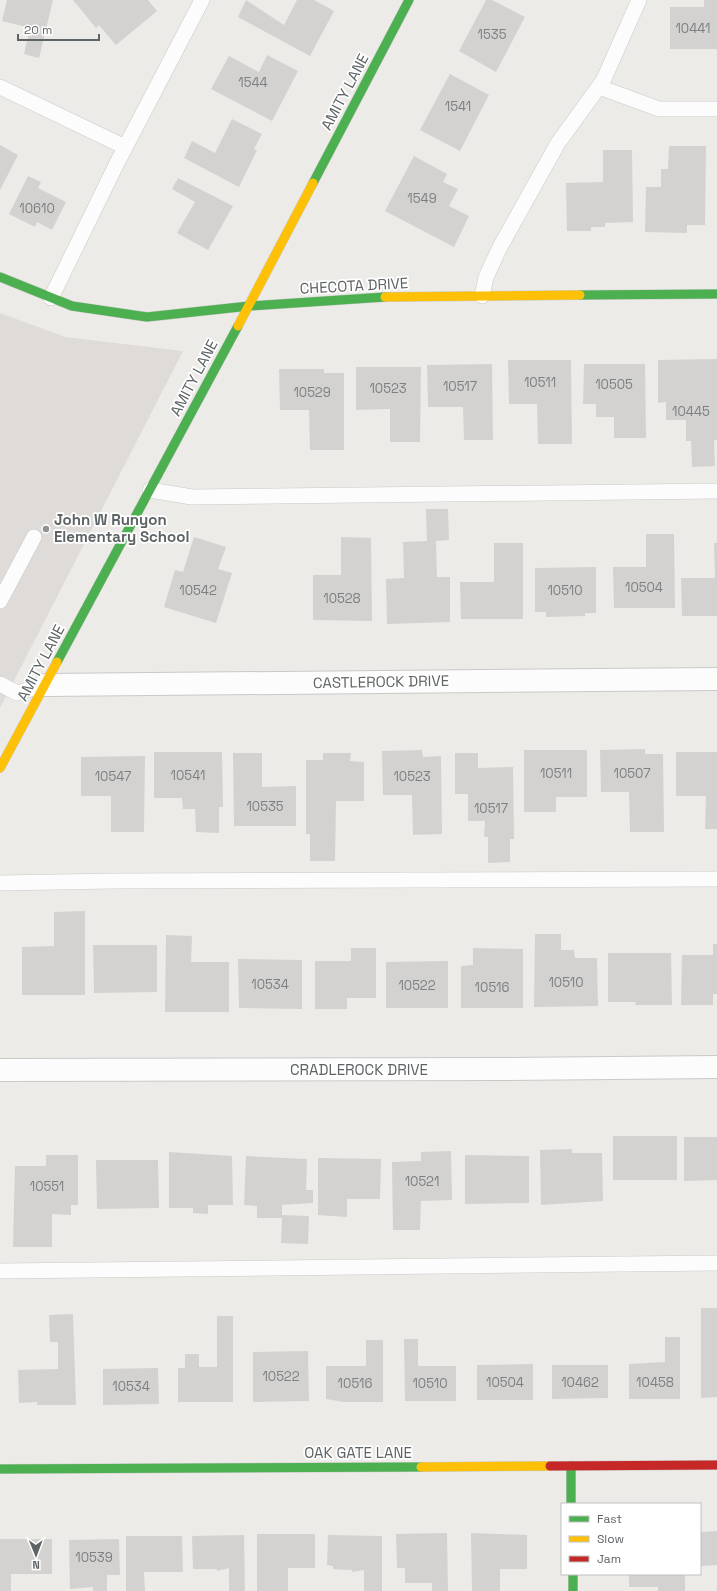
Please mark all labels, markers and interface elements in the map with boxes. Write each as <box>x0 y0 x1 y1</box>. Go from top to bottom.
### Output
scale bar <box>18 16 99 42</box>
house number: 10441 <box>675 20 711 37</box>
text: 20 m <box>24 22 52 38</box>
house number: 1535 <box>478 26 507 43</box>
street label: AMITY LANE <box>317 50 373 133</box>
house number: 1544 <box>238 74 268 91</box>
house number: 1541 <box>445 98 471 115</box>
house number: 1549 <box>407 190 437 207</box>
house number: 10610 <box>19 200 55 217</box>
street label: CHECOTA DRIVE <box>299 273 409 298</box>
street label: AMITY LANE <box>166 336 222 419</box>
house number: 10511 <box>524 374 556 391</box>
house number: 10505 <box>595 376 633 393</box>
house number: 10517 <box>443 378 477 395</box>
house number: 10523 <box>369 380 407 397</box>
house number: 10529 <box>293 384 331 401</box>
house number: 10445 <box>672 403 710 420</box>
place label: John W Runyon Elementary School <box>54 510 189 546</box>
marker: John W Runyon Elementary School <box>41 524 51 534</box>
house number: 10504 <box>625 579 663 596</box>
house number: 10542 <box>179 582 217 599</box>
house number: 10510 <box>547 582 583 599</box>
house number: 10528 <box>323 590 361 607</box>
street label: AMITY LANE <box>13 621 69 704</box>
street label: CASTLEROCK DRIVE <box>313 671 449 692</box>
house number: 10511 <box>540 765 572 782</box>
house number: 10507 <box>614 765 651 782</box>
house number: 10541 <box>171 767 205 784</box>
house number: 10547 <box>95 768 131 785</box>
house number: 10523 <box>393 768 431 785</box>
house number: 10535 <box>246 798 284 815</box>
house number: 10517 <box>474 800 508 817</box>
house number: 10510 <box>548 974 584 991</box>
house number: 10534 <box>251 976 289 993</box>
house number: 10522 <box>398 977 436 994</box>
house number: 10516 <box>475 979 509 996</box>
street label: CRADLEROCK DRIVE <box>290 1060 428 1079</box>
house number: 10521 <box>405 1173 439 1190</box>
house number: 10551 <box>30 1178 64 1195</box>
house number: 10522 <box>262 1368 300 1385</box>
house number: 10504 <box>486 1374 524 1391</box>
house number: 10462 <box>561 1374 599 1391</box>
house number: 10458 <box>636 1374 674 1391</box>
house number: 10516 <box>338 1375 372 1392</box>
house number: 10510 <box>412 1375 448 1392</box>
house number: 10534 <box>112 1378 150 1395</box>
street label: OAK GATE LANE <box>304 1443 412 1462</box>
legend <box>561 1503 701 1575</box>
text: Fast <box>597 1511 622 1527</box>
text: Slow <box>597 1531 624 1547</box>
north arrow <box>16 1535 56 1575</box>
house number: 10539 <box>75 1549 113 1566</box>
text: Jam <box>597 1551 621 1567</box>
text: N <box>32 1558 40 1572</box>

